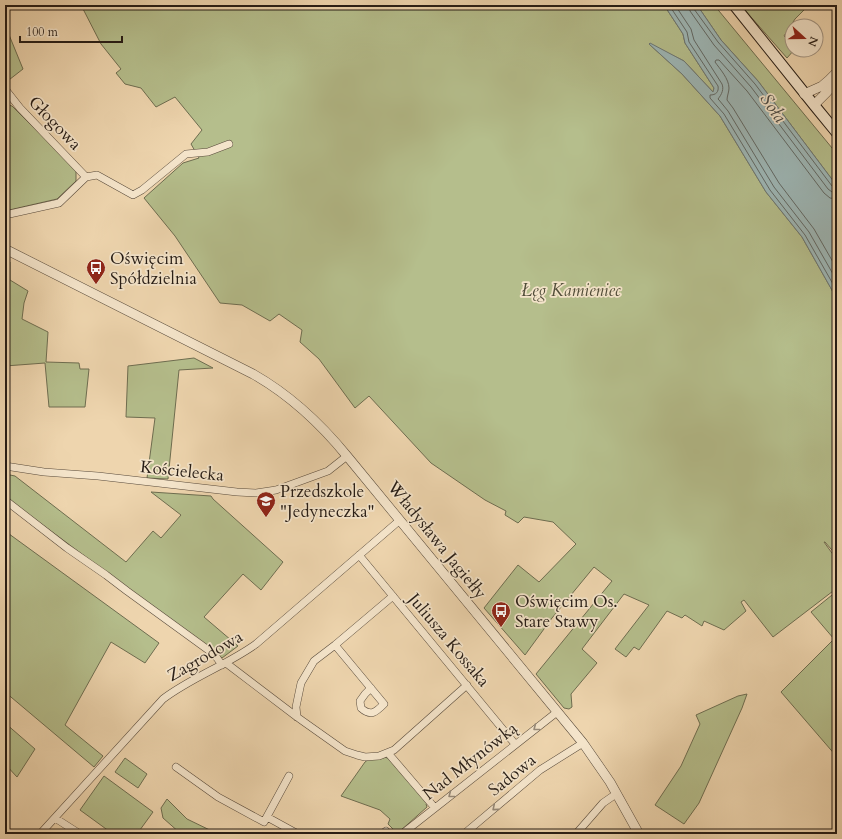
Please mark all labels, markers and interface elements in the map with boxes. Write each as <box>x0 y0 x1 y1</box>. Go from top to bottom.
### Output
scale bar <box>20 18 122 44</box>
north arrow <box>784 18 824 58</box>
text: 100 m <box>26 24 59 40</box>
text: N <box>804 34 822 49</box>
water label: Soła <box>754 88 792 128</box>
street label: Głogowa <box>23 91 87 156</box>
place label: Oświęcim Spółdzielnia <box>110 247 197 290</box>
bus stop icon: Oświęcim Spółdzielnia <box>85 257 107 285</box>
park label: Łęg Kamieniec <box>521 279 621 302</box>
street label: Kościelecka <box>139 455 226 487</box>
street label: Władysława Jagiełły <box>382 475 492 604</box>
place label: Przedszkole "Jedyneczka" <box>280 480 375 523</box>
school or university icon: Przedszkole "Jedyneczka" <box>255 490 277 518</box>
street label: Juliusza Kossaka <box>401 586 495 692</box>
place label: Oświęcim Os. Stare Stawy <box>515 590 618 633</box>
bus stop icon: Oświęcim Os. Stare Stawy <box>490 600 512 628</box>
street label: Zagrodowa <box>163 625 248 687</box>
street label: Nad Młynówką <box>418 716 523 805</box>
one-way arrow <box>534 724 541 731</box>
street label: Sadowa <box>483 748 541 801</box>
one-way arrow <box>449 791 456 798</box>
one-way arrow <box>492 803 500 810</box>

